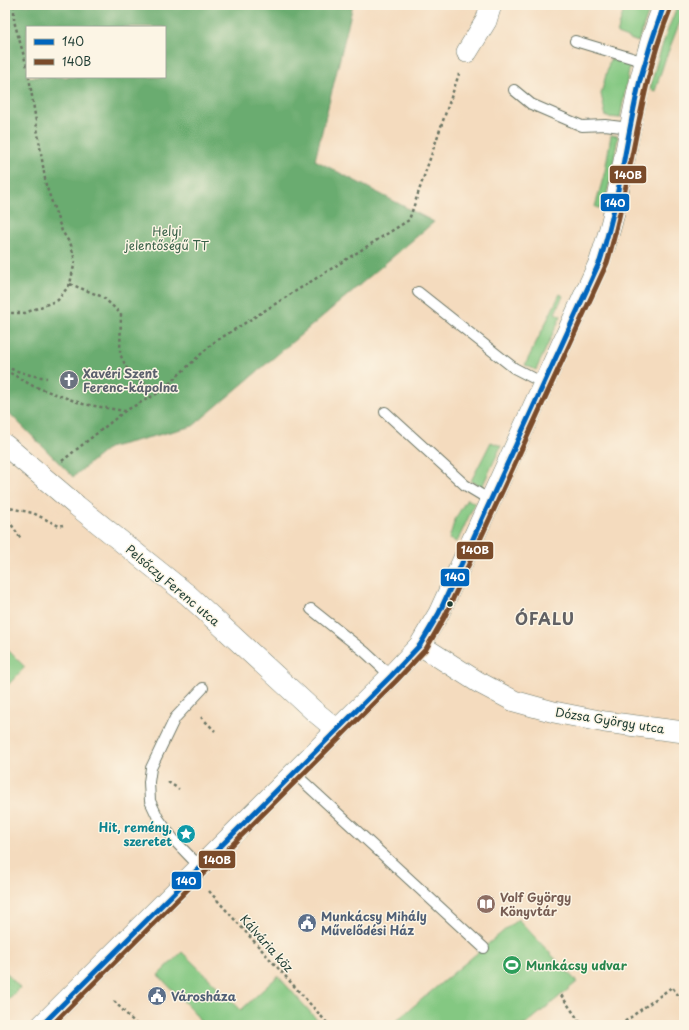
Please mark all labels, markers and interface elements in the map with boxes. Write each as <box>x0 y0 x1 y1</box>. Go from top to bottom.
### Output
legend <box>26 26 166 78</box>
text: 140 <box>62 32 84 50</box>
text: 140B <box>62 52 91 70</box>
line badge: 140B <box>609 165 647 184</box>
text: 140B <box>614 166 642 183</box>
line badge: 140 <box>600 193 630 212</box>
text: 140 <box>605 194 625 211</box>
park label: Helyi jelentőségű TT <box>124 222 210 254</box>
place label: Xavéri Szent Ferenc-kápolna <box>83 364 178 396</box>
church icon: Xavéri Szent Ferenc-kápolna <box>58 369 80 391</box>
street label: Pelsőczy Ferenc utca <box>122 540 224 630</box>
line badge: 140B <box>456 541 494 560</box>
text: 140B <box>461 541 489 558</box>
line badge: 140 <box>440 568 470 587</box>
text: 140 <box>445 568 465 585</box>
unlabelled marker <box>445 599 455 609</box>
district label: ÓFALU <box>515 606 575 630</box>
street label: Dózsa György utca <box>554 702 666 738</box>
place label: Hit, remény, szeretet <box>99 818 172 850</box>
place icon: Hit, remény, szeretet <box>175 823 197 845</box>
line badge: 140B <box>198 850 236 869</box>
text: 140B <box>203 851 231 868</box>
line badge: 140 <box>171 871 202 890</box>
text: 140 <box>176 872 196 889</box>
place label: Volf György Könyvtár <box>500 888 571 920</box>
library icon: Volf György Könyvtár <box>475 893 497 915</box>
place label: Munkácsy Mihály Művelődési Ház <box>321 907 427 939</box>
street label: Kálvária köz <box>236 910 298 976</box>
public building icon: Munkácsy Mihály Művelődési Ház <box>296 912 318 934</box>
sports icon: Munkácsy udvar <box>501 954 523 976</box>
place label: Munkácsy udvar <box>526 956 628 974</box>
public building icon: Városháza <box>146 985 168 1007</box>
place label: Városháza <box>171 987 237 1005</box>

